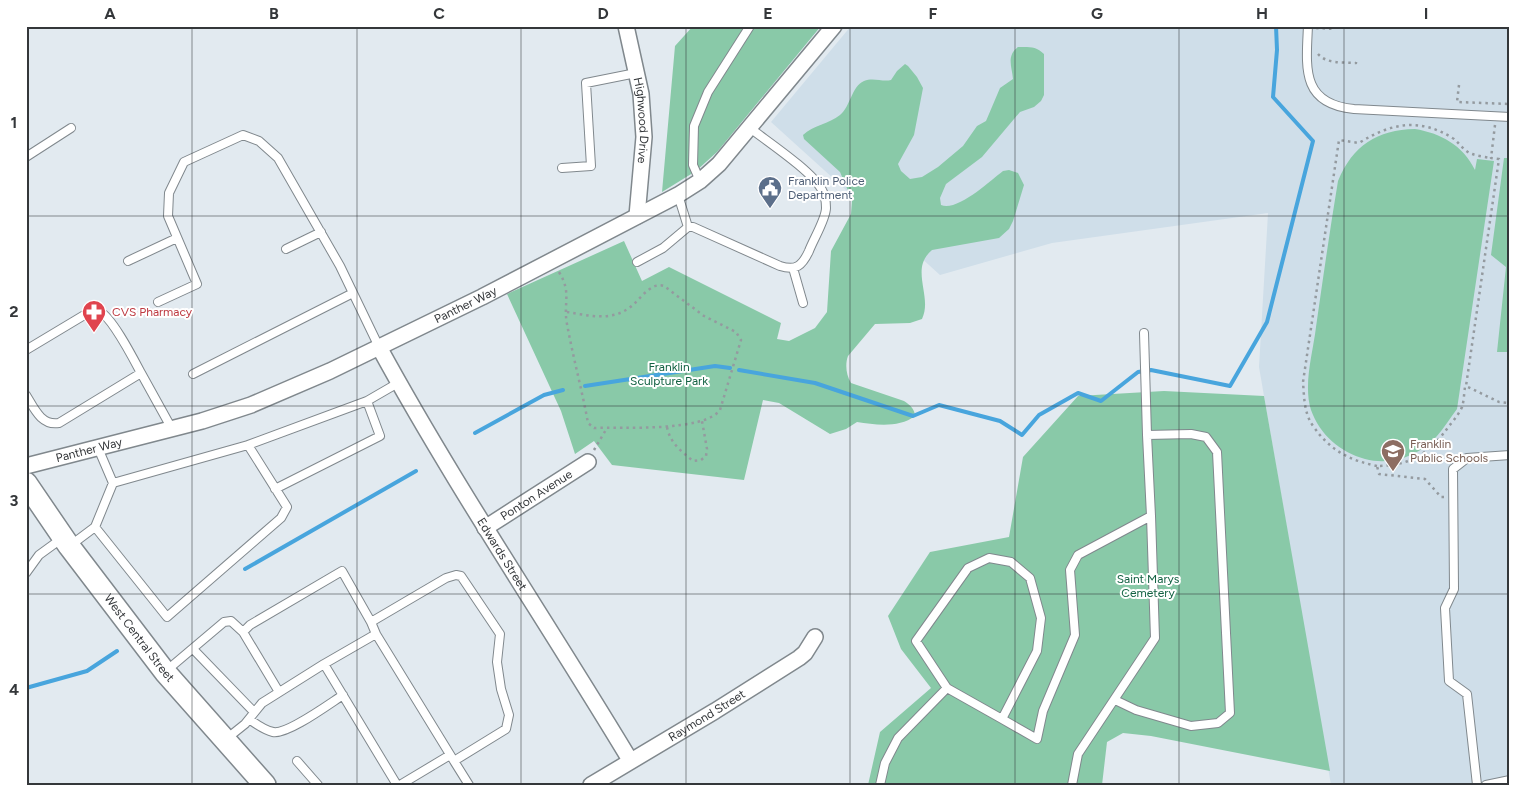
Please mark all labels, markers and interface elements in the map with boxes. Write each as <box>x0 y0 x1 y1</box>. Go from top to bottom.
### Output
text: A <box>104 4 116 23</box>
text: B <box>269 4 279 23</box>
text: C <box>433 4 445 23</box>
text: D <box>597 4 609 23</box>
text: E <box>763 4 773 23</box>
text: F <box>929 4 938 23</box>
text: G <box>1091 4 1103 23</box>
text: H <box>1256 4 1268 23</box>
text: I <box>1424 4 1428 23</box>
street label: Highwood Drive <box>631 76 651 164</box>
text: 1 <box>11 113 17 132</box>
place label: Franklin Police Department <box>788 174 865 202</box>
public building icon: Franklin Police Department <box>757 175 783 209</box>
street label: Panther Way <box>432 283 500 326</box>
pharmacy icon: CVS Pharmacy <box>81 299 107 333</box>
text: 2 <box>9 302 19 321</box>
place label: CVS Pharmacy <box>112 305 193 319</box>
park label: Franklin Sculpture Park <box>630 360 708 388</box>
street label: Panther Way <box>54 435 124 465</box>
place label: Franklin Public Schools <box>1410 437 1489 465</box>
school or university icon: Franklin Public Schools <box>1380 438 1406 472</box>
street label: Ponton Avenue <box>498 467 575 523</box>
text: 3 <box>10 491 19 510</box>
street label: Edwards Street <box>474 515 530 593</box>
park label: Saint Marys Cemetery <box>1117 572 1180 600</box>
street label: West Central Street <box>101 591 178 685</box>
text: 4 <box>9 680 19 699</box>
street label: Raymond Street <box>666 687 748 744</box>

